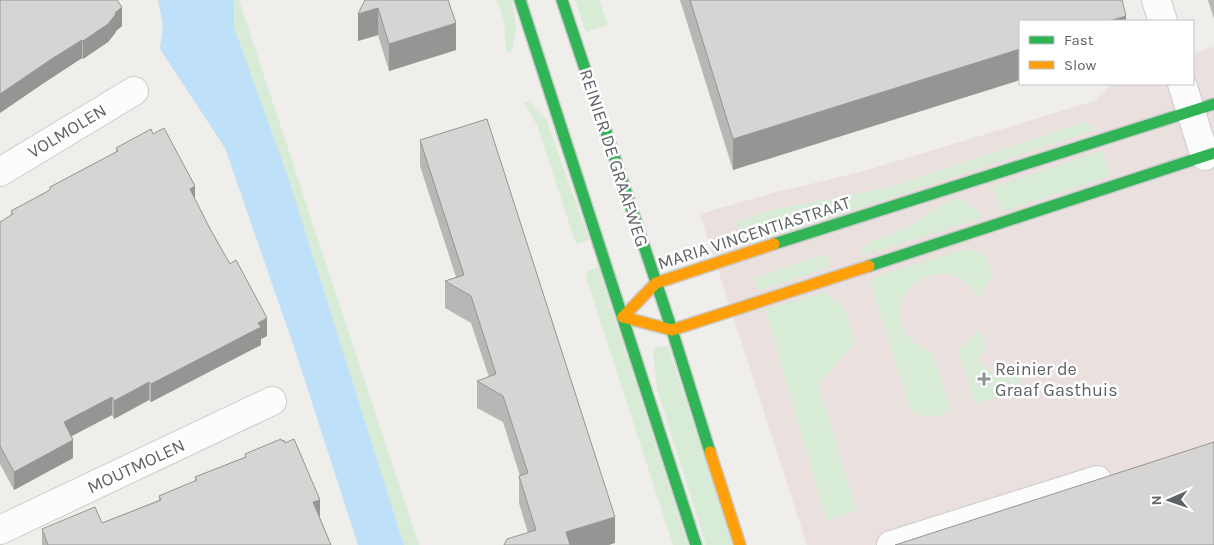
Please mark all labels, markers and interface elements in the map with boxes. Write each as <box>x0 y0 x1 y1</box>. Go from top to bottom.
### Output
legend <box>1019 20 1194 85</box>
text: Fast <box>1064 31 1094 49</box>
text: Slow <box>1064 56 1096 74</box>
street label: REINIER DE GRAAFWEG <box>575 66 653 250</box>
street label: VOLMOLEN <box>24 99 110 163</box>
street label: MARIA VINCENTIASTRAAT <box>655 191 853 275</box>
place label: Reinier de Graaf Gasthuis <box>995 358 1118 401</box>
marker: Reinier de Graaf Gasthuis <box>977 372 991 386</box>
street label: MOUTMOLEN <box>84 434 188 498</box>
north arrow <box>1144 475 1194 525</box>
text: N <box>1148 495 1165 506</box>

